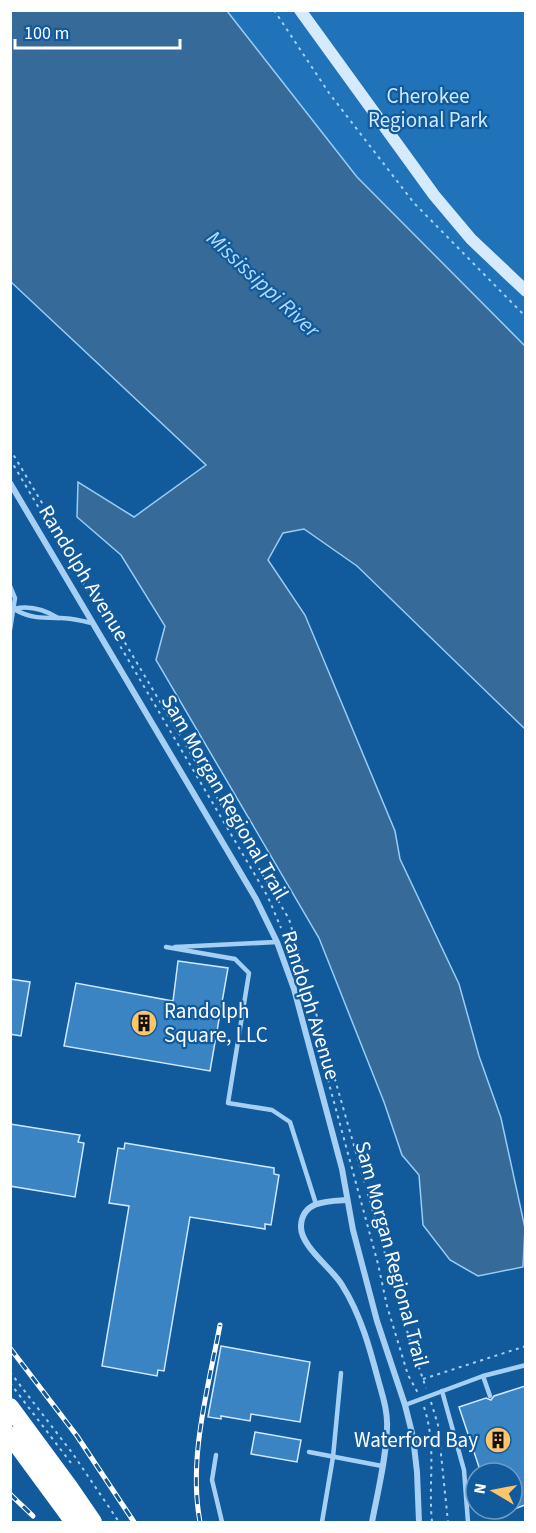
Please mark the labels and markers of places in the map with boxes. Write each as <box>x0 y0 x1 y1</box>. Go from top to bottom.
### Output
place label: Randolph Square, LLC <box>164 996 268 1050</box>
building icon: Randolph Square, LLC <box>129 1008 159 1038</box>
place label: Waterford Bay <box>354 1425 478 1455</box>
building icon: Waterford Bay <box>483 1425 513 1455</box>

